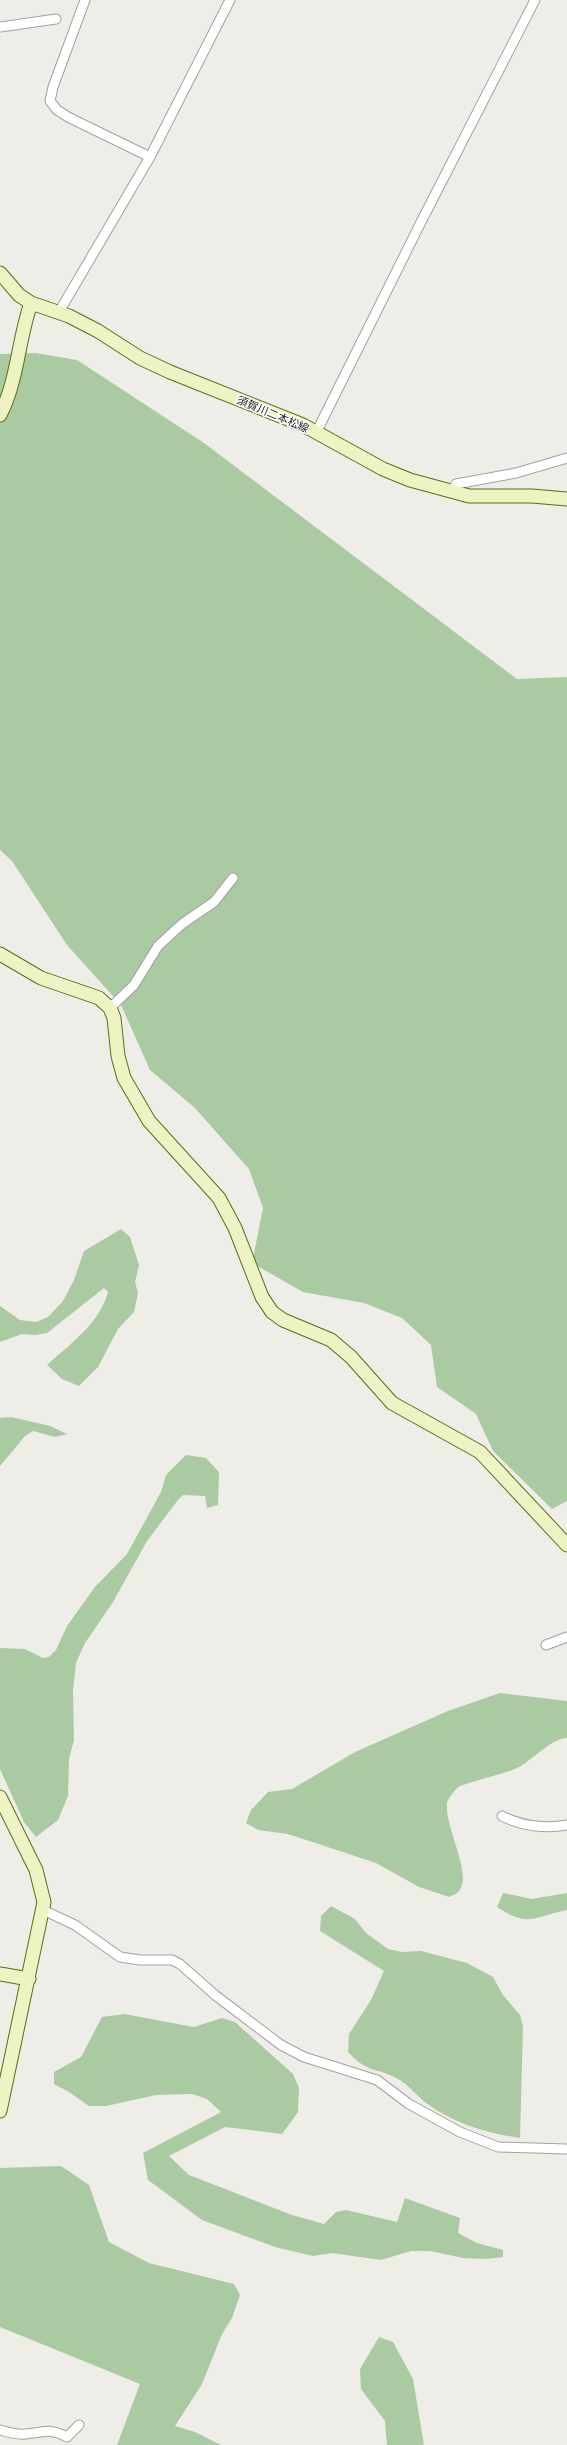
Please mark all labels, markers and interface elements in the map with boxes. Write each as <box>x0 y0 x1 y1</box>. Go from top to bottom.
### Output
street label: 須賀川二本松線 <box>235 393 311 435</box>

